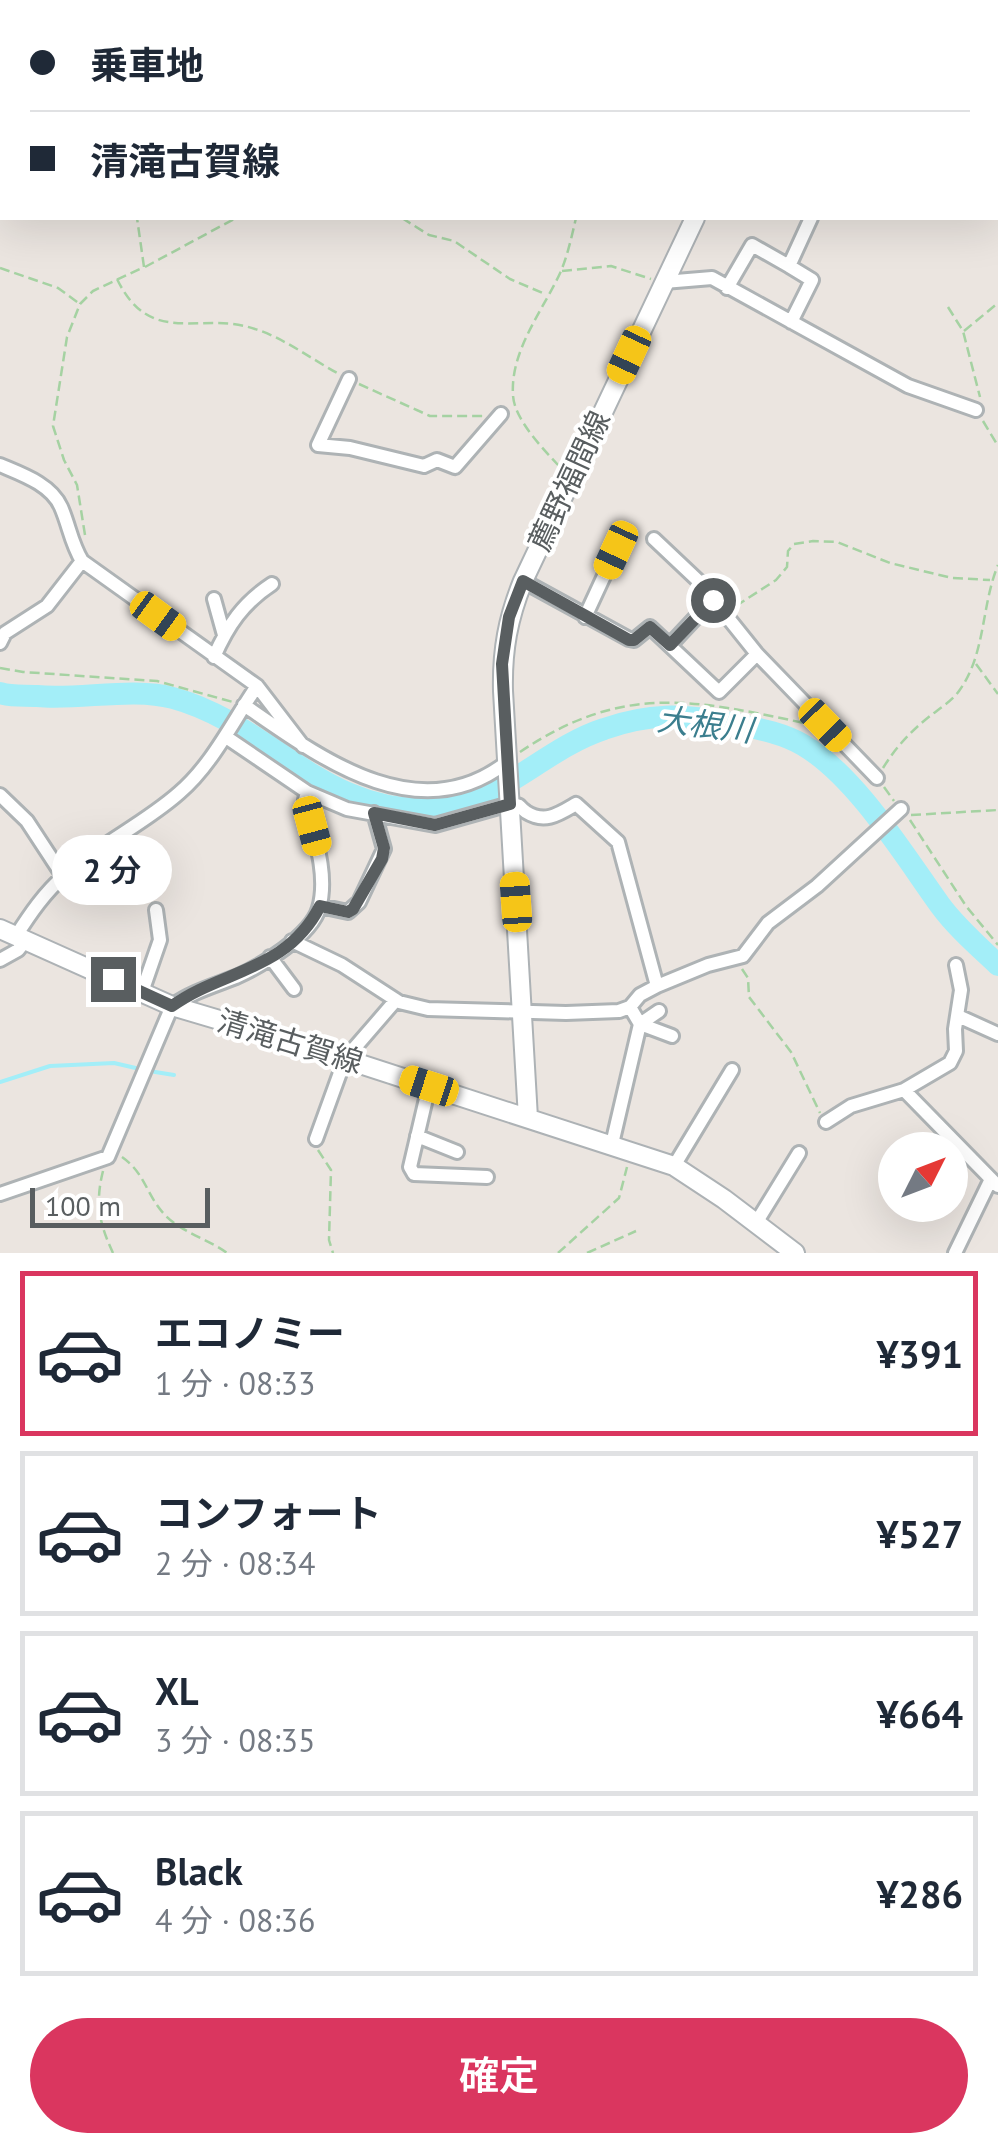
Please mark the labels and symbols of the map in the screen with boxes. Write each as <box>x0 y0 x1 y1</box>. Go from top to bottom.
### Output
car <box>603 321 655 389</box>
street label: 薦野福間線 <box>519 404 618 557</box>
car <box>590 516 642 584</box>
route start <box>691 578 736 623</box>
car <box>125 586 191 646</box>
car <box>793 693 857 757</box>
water label: 大根川 <box>655 697 758 751</box>
car <box>290 793 334 859</box>
callout: 2 分 <box>53 834 173 904</box>
car <box>499 871 533 933</box>
route end <box>91 957 136 1002</box>
street label: 清滝古賀線 <box>213 1000 368 1081</box>
car <box>396 1062 462 1110</box>
north arrow <box>878 1132 968 1222</box>
scale bar <box>30 1183 210 1228</box>

